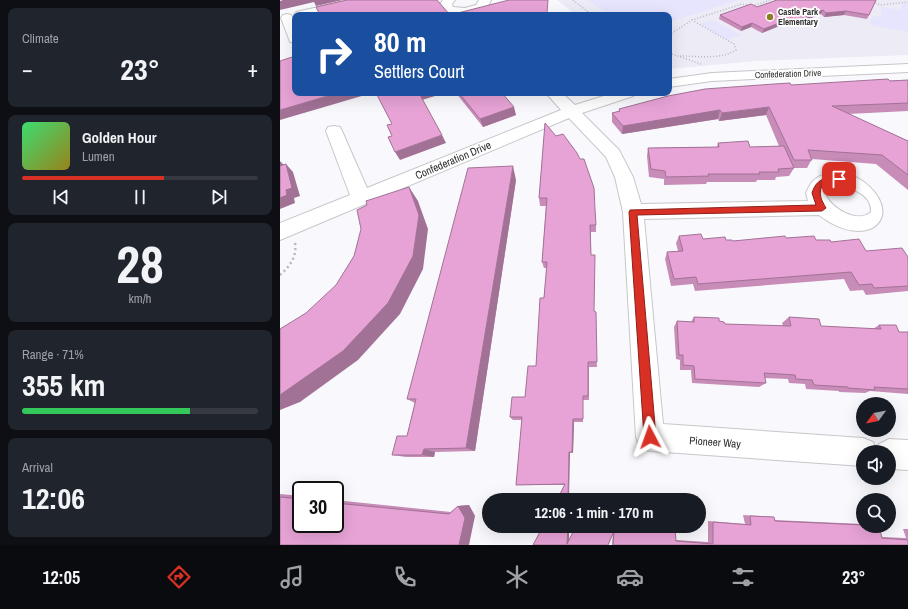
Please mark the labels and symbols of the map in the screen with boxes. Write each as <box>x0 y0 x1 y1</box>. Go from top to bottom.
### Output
place label: Castle Park Elementary <box>778 6 819 28</box>
marker: Castle Park Elementary <box>765 12 775 22</box>
street label: Confederation Drive <box>755 67 821 81</box>
street label: Confederation Drive <box>413 138 493 182</box>
pin <box>822 162 856 196</box>
north arrow <box>856 397 896 437</box>
position arrow <box>629 416 671 458</box>
street label: Pioneer Way <box>689 433 742 451</box>
speed limit sign: 30 <box>292 481 344 533</box>

